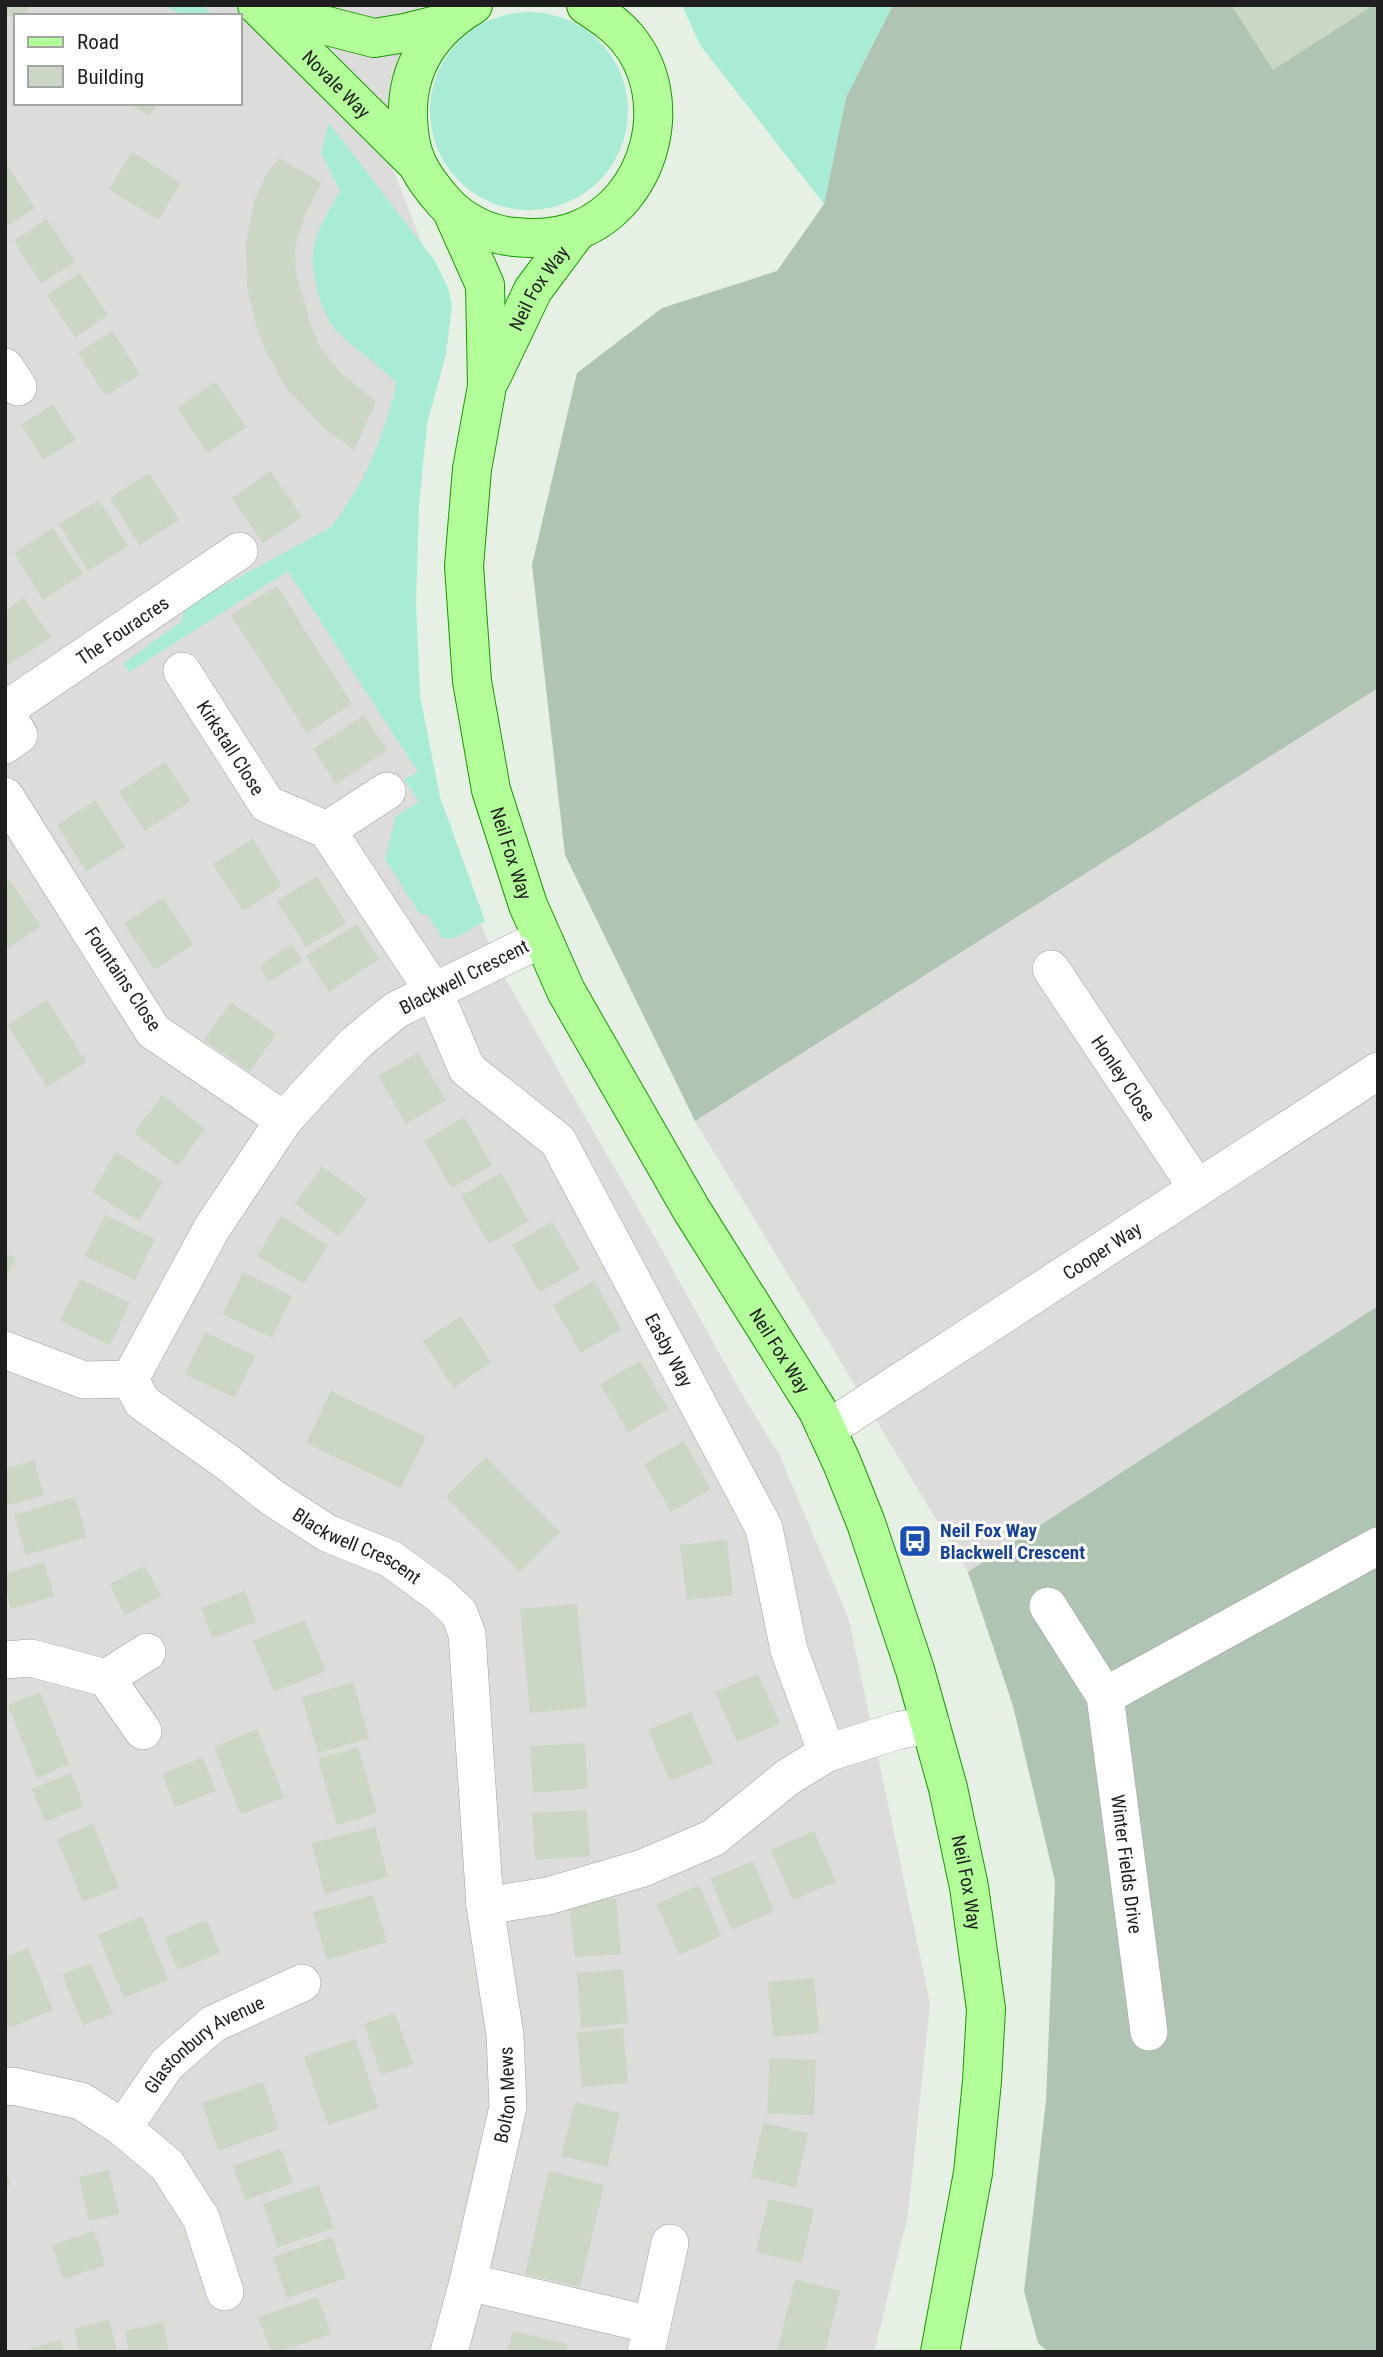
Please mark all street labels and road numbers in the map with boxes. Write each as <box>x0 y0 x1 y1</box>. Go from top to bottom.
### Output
street label: Novale Way <box>297 45 375 123</box>
street label: Neil Fox Way <box>504 241 574 334</box>
street label: The Fouracres <box>72 591 173 670</box>
street label: Kirkstall Close <box>192 696 270 799</box>
street label: Neil Fox Way <box>486 804 537 902</box>
street label: Fountains Close <box>80 923 166 1035</box>
street label: Blackwell Crescent <box>396 935 532 1019</box>
street label: Honley Close <box>1087 1031 1161 1125</box>
street label: Cooper Way <box>1058 1217 1146 1285</box>
street label: Neil Fox Way <box>745 1304 815 1397</box>
street label: Easby Way <box>640 1309 698 1391</box>
street label: Blackwell Crescent <box>289 1502 426 1589</box>
street label: Winter Fields Drive <box>1107 1793 1148 1935</box>
street label: Neil Fox Way <box>947 1833 986 1931</box>
street label: Glastonbury Avenue <box>139 1991 268 2098</box>
street label: Bolton Mews <box>489 2046 520 2145</box>

